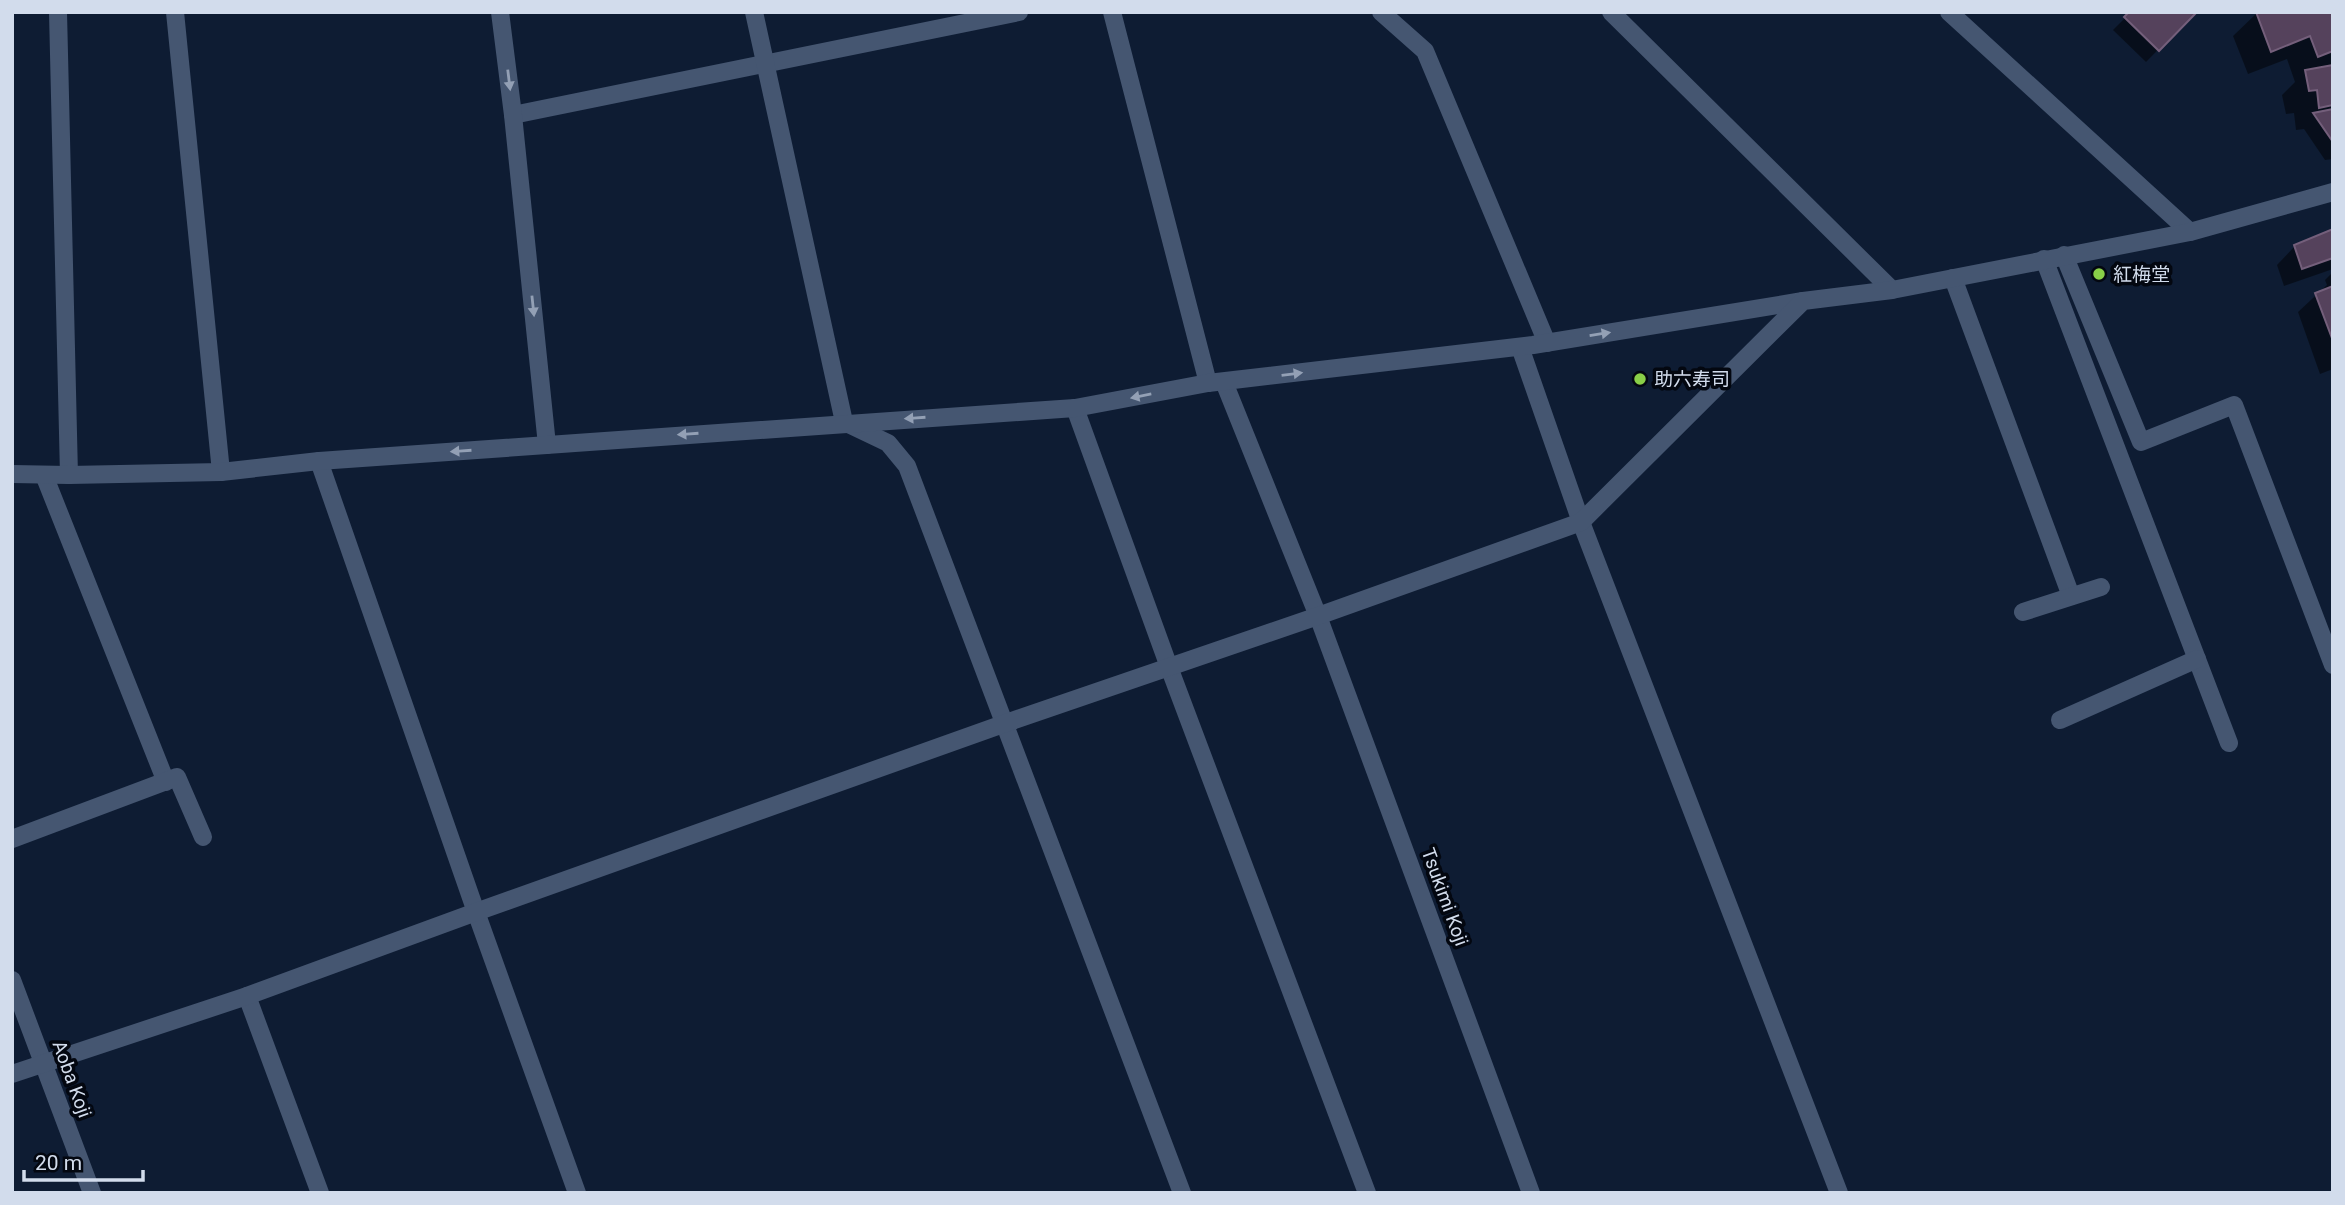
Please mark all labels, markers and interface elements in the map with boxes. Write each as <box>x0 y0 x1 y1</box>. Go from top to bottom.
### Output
one-way arrow <box>503 69 514 91</box>
place label: 紅梅堂 <box>2113 263 2170 286</box>
marker: 紅梅堂 <box>2091 266 2107 282</box>
one-way arrow <box>527 295 538 317</box>
one-way arrow <box>1589 329 1611 340</box>
one-way arrow <box>1281 368 1303 379</box>
place label: 助六寿司 <box>1654 368 1730 391</box>
marker: 助六寿司 <box>1632 371 1648 387</box>
one-way arrow <box>1130 390 1152 401</box>
one-way arrow <box>904 413 926 424</box>
one-way arrow <box>677 429 699 440</box>
one-way arrow <box>450 446 472 457</box>
street label: Tsukimi Koji <box>1417 845 1473 949</box>
street label: Aoba Koji <box>47 1037 97 1121</box>
scale bar <box>24 1138 144 1182</box>
text: 20 m <box>35 1151 82 1175</box>

